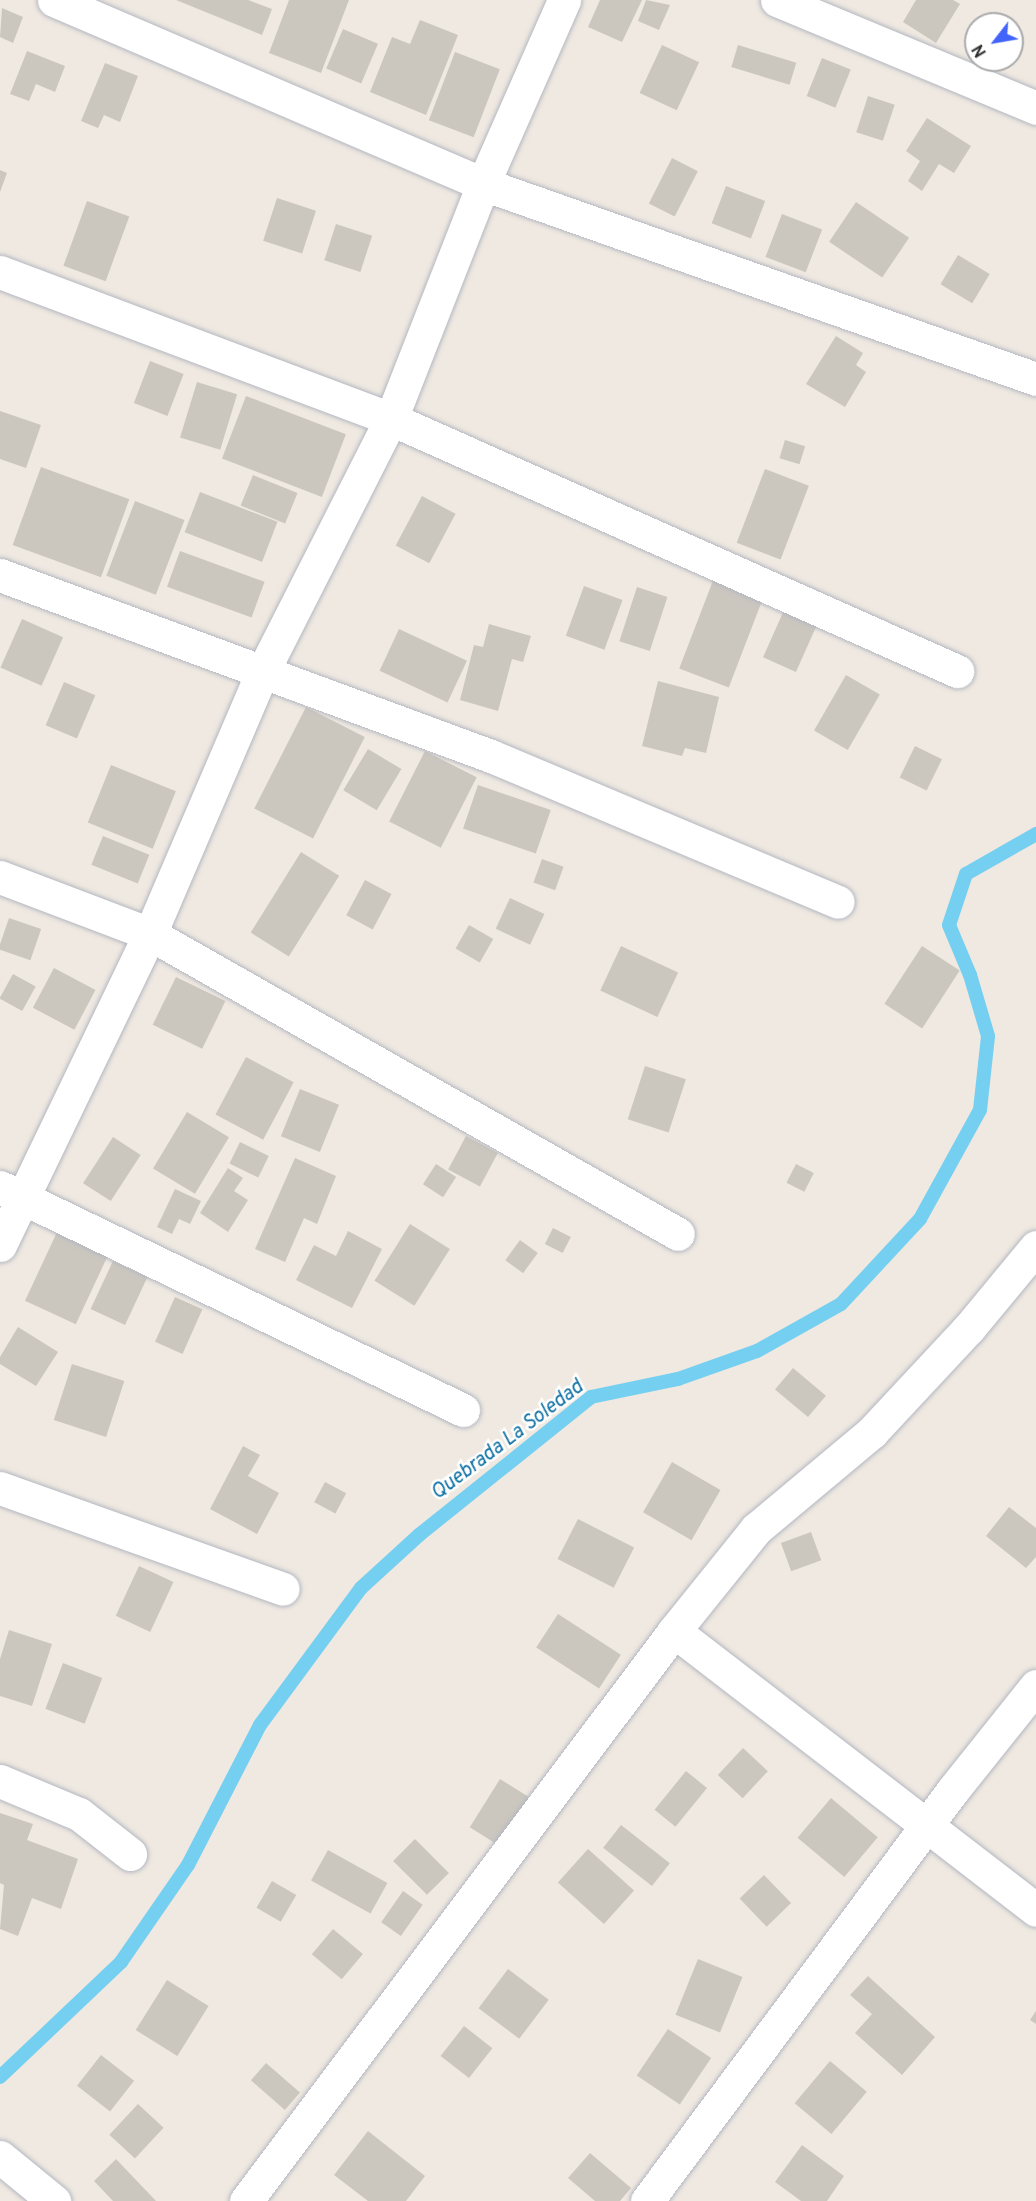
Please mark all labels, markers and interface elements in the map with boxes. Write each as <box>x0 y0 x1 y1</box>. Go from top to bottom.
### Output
north arrow <box>964 12 1024 72</box>
text: N <box>969 40 992 60</box>
water label: Quebrada La Soledad <box>427 1376 589 1506</box>

